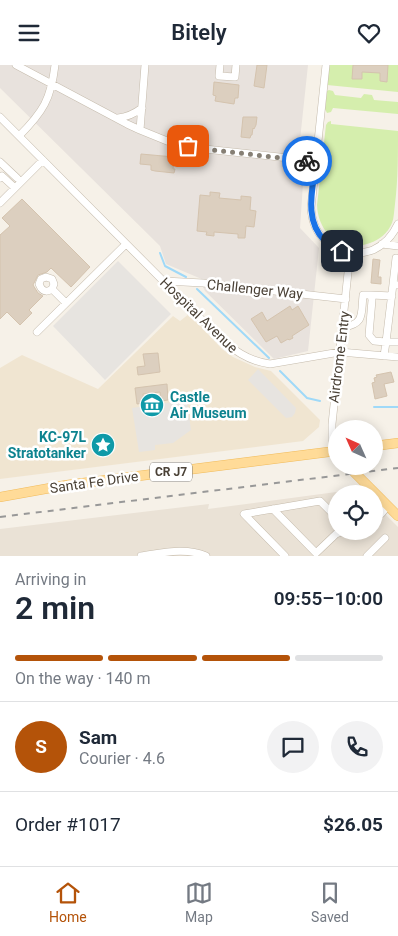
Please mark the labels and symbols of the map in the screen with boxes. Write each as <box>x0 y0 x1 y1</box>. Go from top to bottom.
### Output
pin <box>167 125 209 167</box>
courier <box>282 136 332 186</box>
pin <box>321 230 363 272</box>
street label: Hospital Avenue <box>157 274 241 356</box>
street label: Challenger Way <box>206 276 304 302</box>
street label: Airdrome Entry <box>325 310 353 404</box>
place label: Castle Air Museum <box>170 389 247 421</box>
museum icon: Castle Air Museum <box>139 392 165 418</box>
north arrow <box>328 420 382 475</box>
place label: KC-97L Stratotanker <box>8 429 86 461</box>
place icon: KC-97L Stratotanker <box>90 432 116 458</box>
road number: CR J7 <box>150 463 192 482</box>
street label: Santa Fe Drive <box>49 468 139 496</box>

